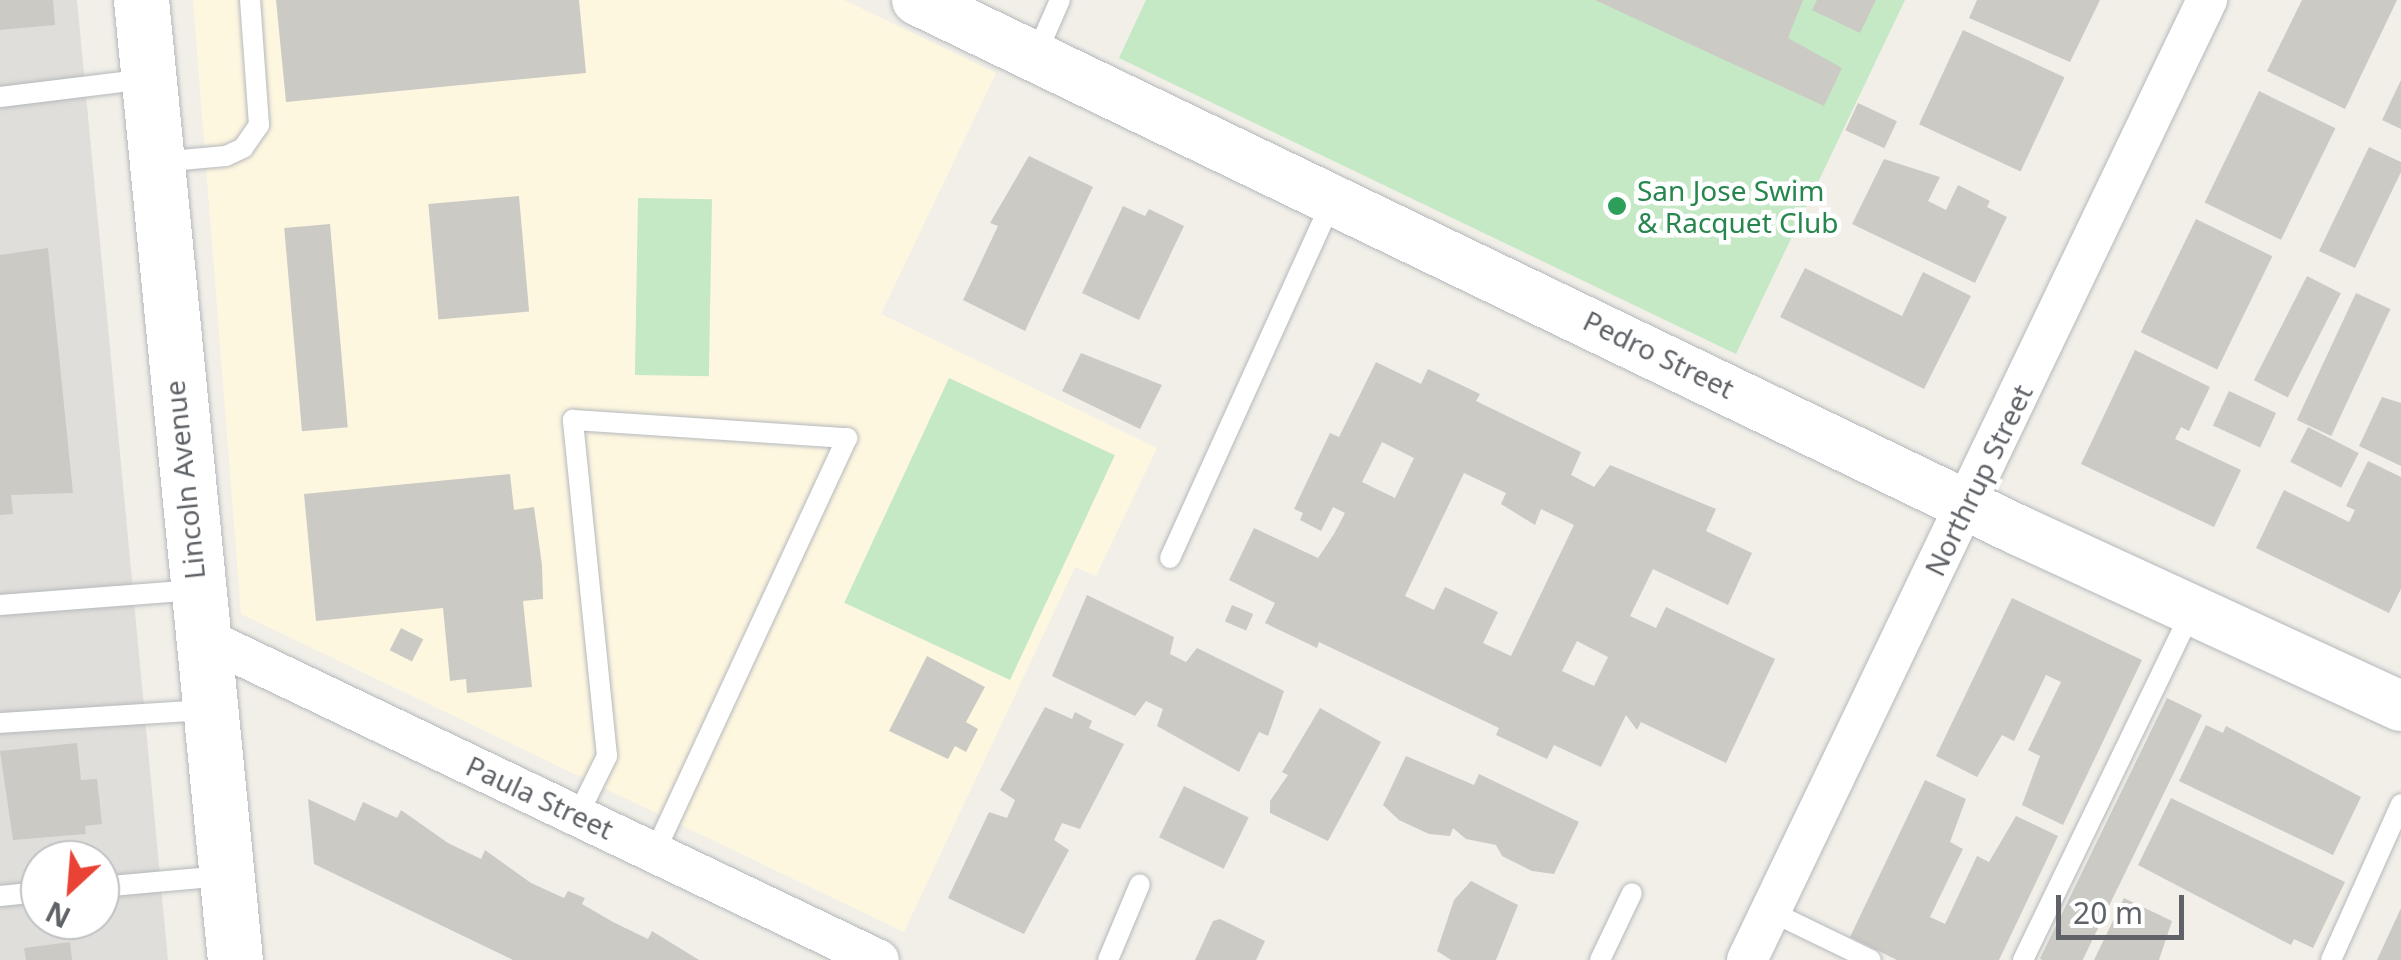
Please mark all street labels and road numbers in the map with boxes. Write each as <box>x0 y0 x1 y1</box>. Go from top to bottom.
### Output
street label: Pedro Street <box>1578 303 1740 405</box>
street label: Lincoln Avenue <box>157 379 211 581</box>
street label: Northrup Street <box>1917 379 2039 581</box>
street label: Paula Street <box>461 748 619 846</box>

